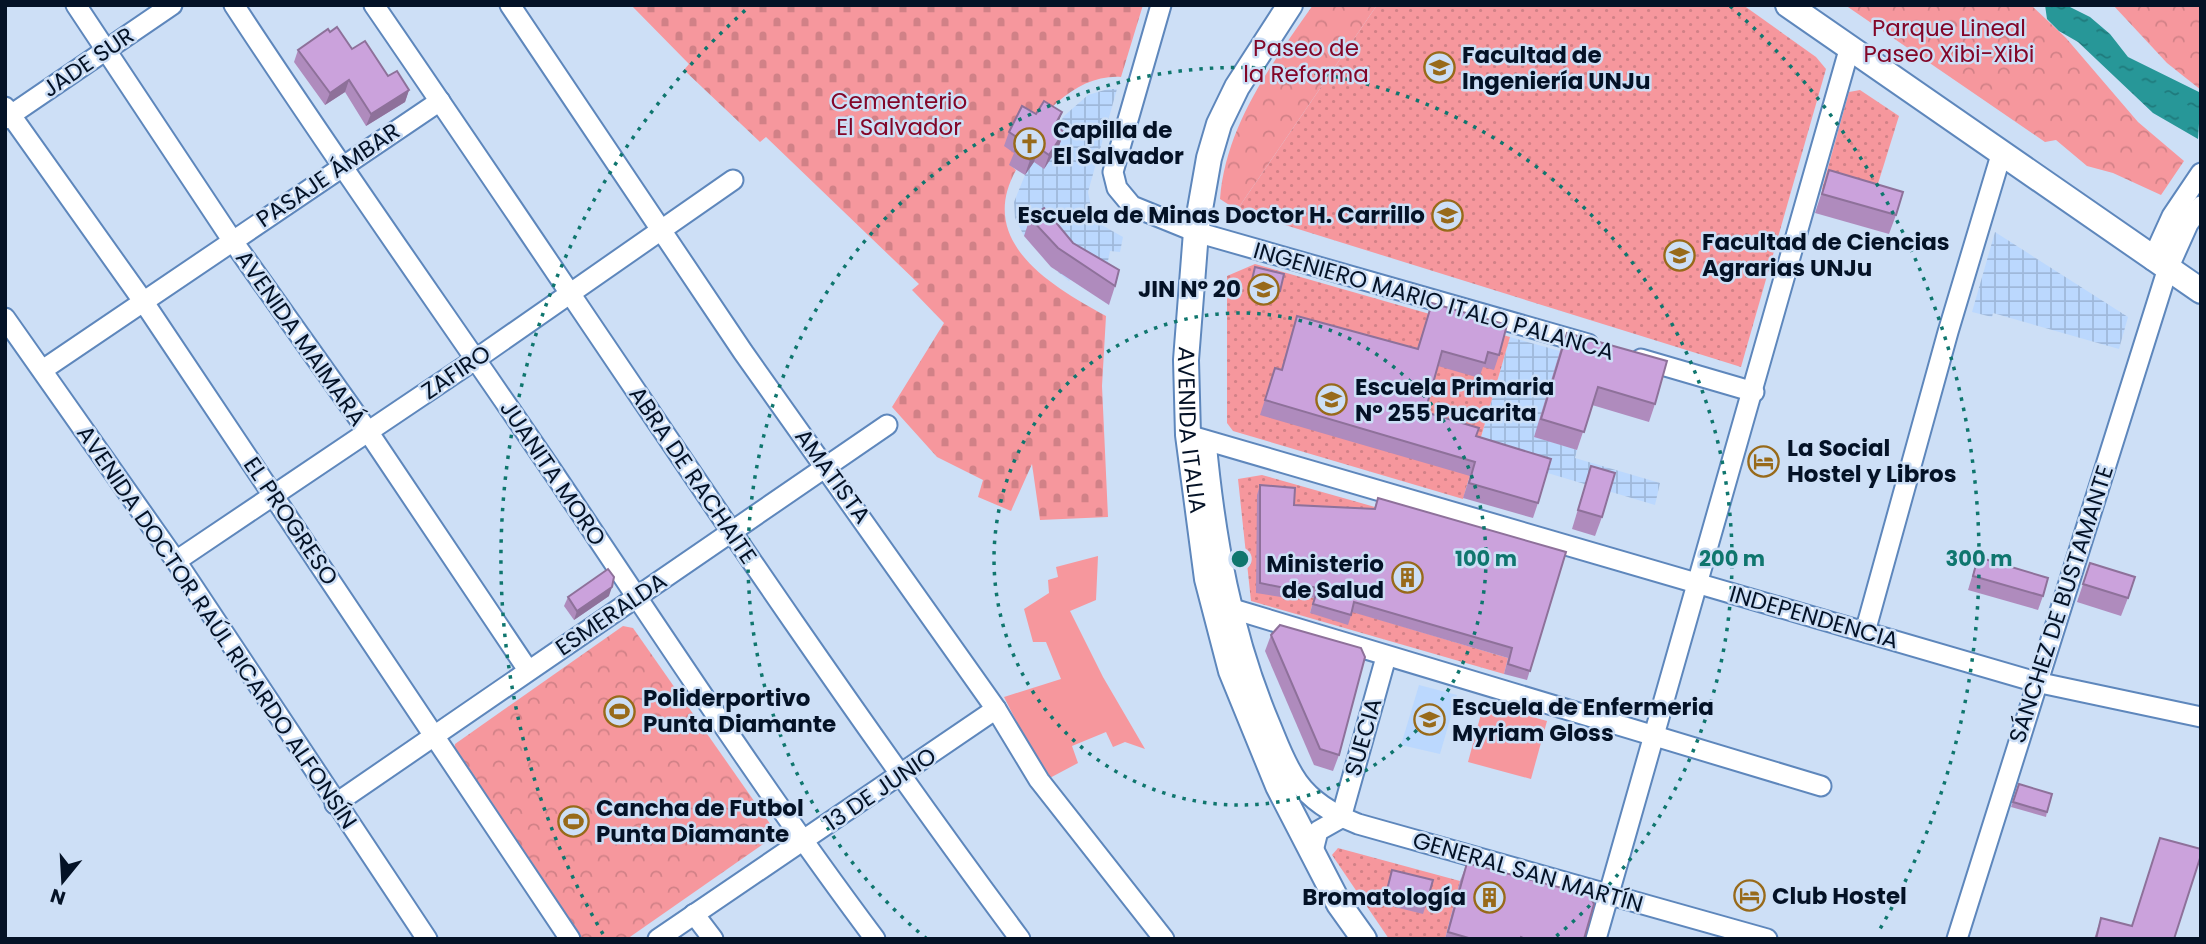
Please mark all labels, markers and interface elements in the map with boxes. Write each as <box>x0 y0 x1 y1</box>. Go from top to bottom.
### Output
park label: Parque Lineal Paseo Xibi-Xibi <box>1864 12 2034 70</box>
street label: JADE SUR <box>36 19 140 105</box>
park label: Paseo de la Reforma <box>1243 32 1369 90</box>
place label: Facultad de Ingeniería UNJu <box>1462 39 1651 97</box>
school or university icon: Facultad de Ingeniería UNJu <box>1422 51 1456 85</box>
park label: Cementerio El Salvador <box>831 85 967 143</box>
place label: Capilla de El Salvador <box>1053 114 1184 172</box>
street label: PASAJE ÁMBAR <box>250 115 406 235</box>
church icon: Capilla de El Salvador <box>1013 126 1047 160</box>
school or university icon: Escuela de Minas Doctor H. Carrillo <box>1431 198 1465 232</box>
place label: Escuela de Minas Doctor H. Carrillo <box>1017 199 1425 231</box>
place label: Facultad de Ciencias Agrarias UNJu <box>1702 226 1950 284</box>
street label: INGENIERO MARIO ITALO PALANCA <box>1250 234 1618 368</box>
school or university icon: Facultad de Ciencias Agrarias UNJu <box>1662 238 1696 272</box>
street label: AVENIDA MAIMARÁ <box>228 243 374 433</box>
school or university icon: JIN Nº 20 <box>1247 272 1281 306</box>
place label: JIN Nº 20 <box>1138 273 1241 305</box>
street label: ZAFIRO <box>415 337 497 407</box>
street label: AVENIDA ITALIA <box>1170 345 1214 515</box>
place label: Escuela Primaria Nº 255 Pucarita <box>1355 371 1554 429</box>
street label: ABRA DE RACHAITE <box>622 380 764 570</box>
school or university icon: Escuela Primaria Nº 255 Pucarita <box>1315 383 1349 417</box>
street label: JUANITA MORO <box>492 394 614 552</box>
street label: AVENIDA DOCTOR RAÚL RICARDO ALFONSÍN <box>69 419 365 835</box>
street label: AMATISTA <box>788 422 878 530</box>
place label: La Social Hostel y Libros <box>1787 432 1957 490</box>
hotel icon: La Social Hostel y Libros <box>1747 444 1781 478</box>
street label: EL PROGRESO <box>236 450 346 592</box>
street label: SÁNCHEZ DE BUSTAMANTE <box>2001 461 2121 747</box>
text: 100 m <box>1455 544 1517 573</box>
text: 200 m <box>1699 544 1765 573</box>
text: 300 m <box>1946 544 2012 573</box>
centre of rings <box>1228 547 1252 571</box>
place label: Ministerio de Salud <box>1266 548 1384 606</box>
building icon: Ministerio de Salud <box>1390 560 1424 594</box>
street label: ESMERALDA <box>549 565 673 663</box>
street label: INDEPENDENCIA <box>1726 578 1902 656</box>
place label: Poliderportivo Punta Diamante <box>643 682 836 740</box>
place label: Escuela de Enfermeria Myriam Gloss <box>1452 691 1714 749</box>
sports icon: Poliderportivo Punta Diamante <box>603 694 637 728</box>
street label: SUECIA <box>1337 694 1389 780</box>
school or university icon: Escuela de Enfermeria Myriam Gloss <box>1412 703 1446 737</box>
street label: 13 DE JUNIO <box>818 740 942 838</box>
place label: Cancha de Futbol Punta Diamante <box>596 792 804 850</box>
sports icon: Cancha de Futbol Punta Diamante <box>556 804 590 838</box>
street label: GENERAL SAN MARTÍN <box>1409 824 1647 920</box>
north arrow <box>28 846 98 916</box>
hotel icon: Club Hostel <box>1732 879 1766 913</box>
building icon: Bromatología <box>1472 880 1506 914</box>
place label: Club Hostel <box>1772 880 1907 912</box>
place label: Bromatología <box>1302 881 1466 913</box>
text: N <box>47 882 69 912</box>

